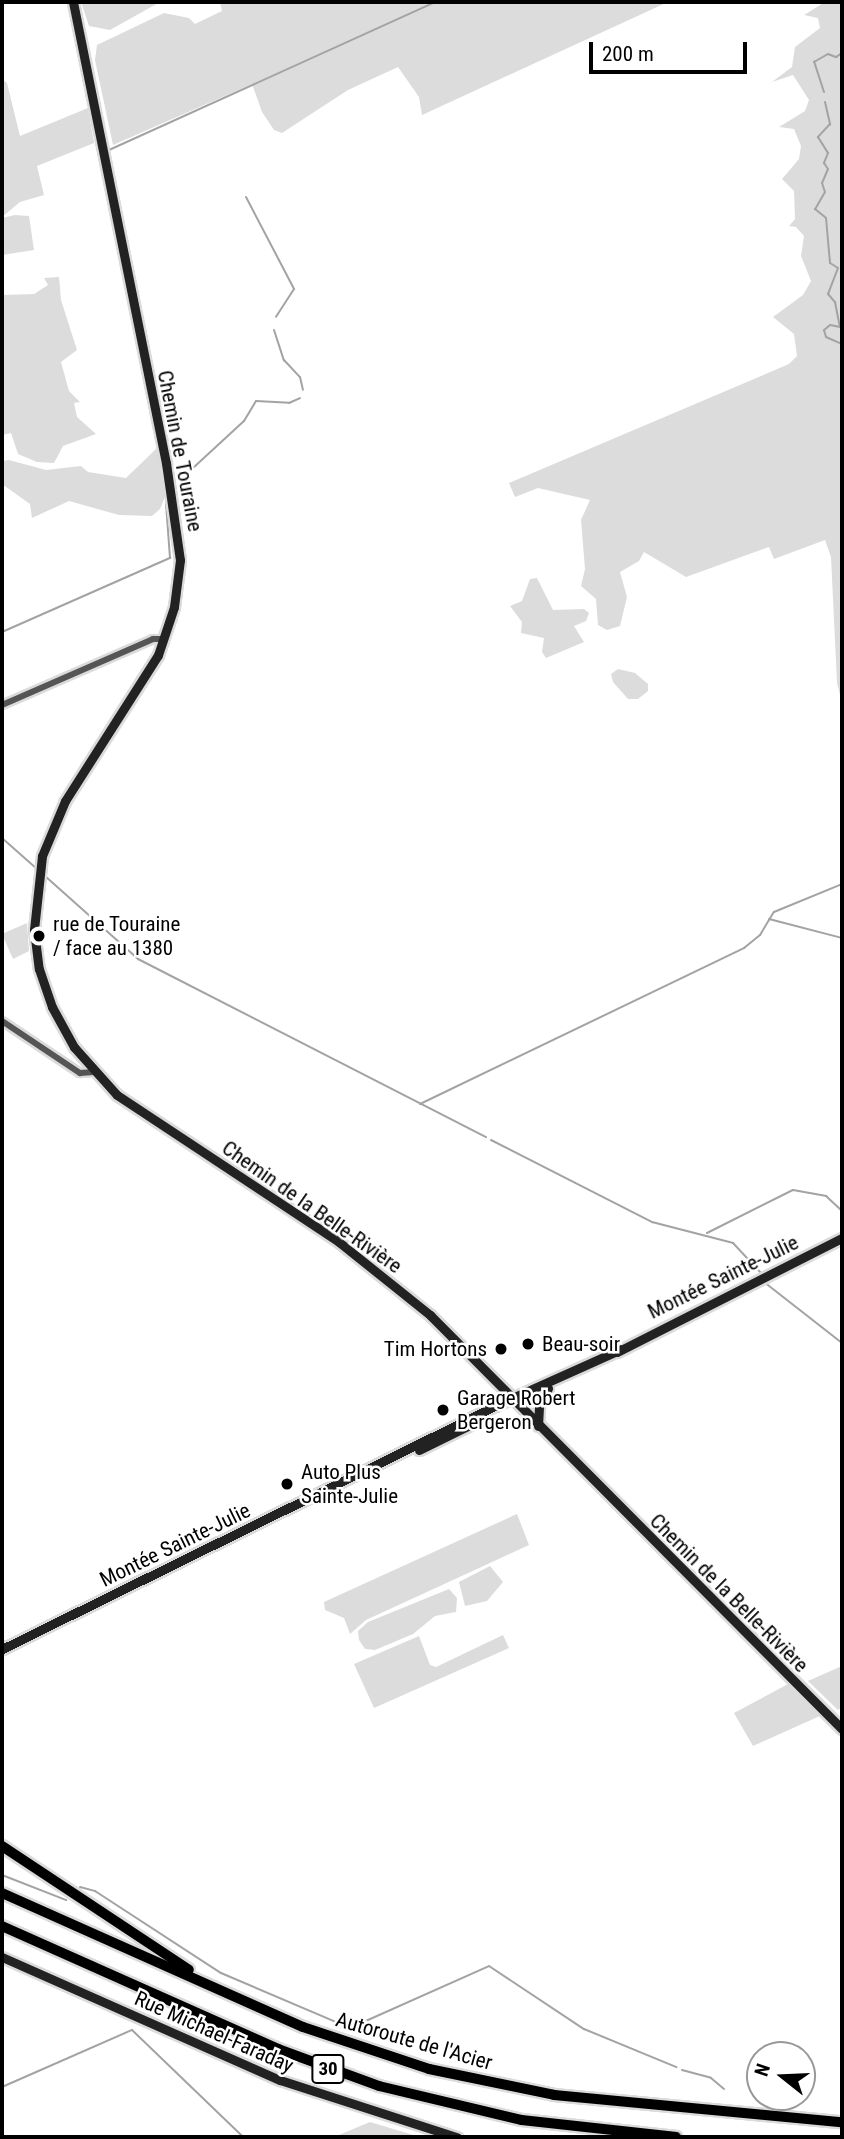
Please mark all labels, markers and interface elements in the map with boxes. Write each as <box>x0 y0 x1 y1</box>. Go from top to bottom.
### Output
scale bar <box>592 28 750 72</box>
text: 200 m <box>602 42 654 66</box>
street label: Chemin de Touraine <box>152 368 208 534</box>
place label: rue de Touraine / face au 1380 <box>53 911 181 961</box>
marker: rue de Touraine / face au 1380 <box>31 928 47 944</box>
street label: Chemin de la Belle-Rivière <box>217 1135 407 1279</box>
street label: Montée Sainte-Julie <box>644 1230 802 1324</box>
place label: Beau-soir <box>542 1331 620 1357</box>
place label: Tim Hortons <box>384 1336 487 1362</box>
marker: Beau-soir <box>520 1336 536 1352</box>
marker: Tim Hortons <box>493 1341 509 1357</box>
place label: Garage Robert Bergeron <box>457 1385 576 1435</box>
marker: Garage Robert Bergeron <box>435 1402 451 1418</box>
place label: Auto Plus Sainte-Julie <box>301 1459 398 1509</box>
marker: Auto Plus Sainte-Julie <box>279 1476 295 1492</box>
street label: Montée Sainte-Julie <box>96 1498 254 1592</box>
street label: Chemin de la Belle-Rivière <box>644 1508 814 1678</box>
street label: Rue Michael-Faraday <box>131 1986 297 2078</box>
street label: Autoroute de l'Acier <box>333 2007 495 2075</box>
north arrow <box>746 2041 816 2111</box>
road number: 30 <box>310 2054 346 2084</box>
text: N <box>750 2061 775 2079</box>

